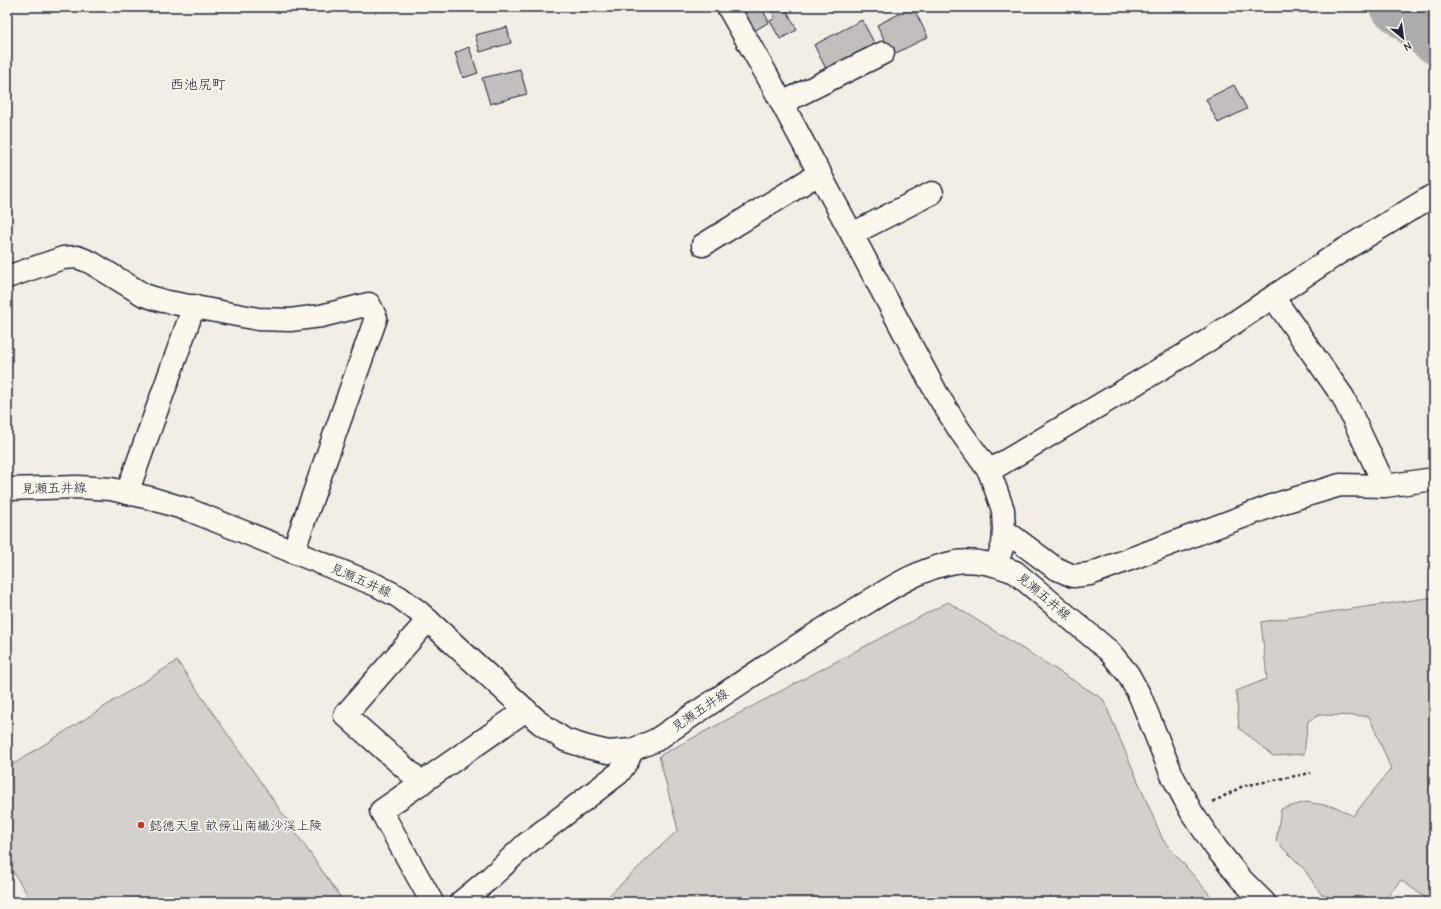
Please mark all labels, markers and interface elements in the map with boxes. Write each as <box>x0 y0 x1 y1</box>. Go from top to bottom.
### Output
north arrow <box>1383 18 1423 58</box>
text: N <box>1401 39 1414 54</box>
district label: 西池尻町 <box>170 76 226 93</box>
street label: 見瀬五井線 <box>21 480 88 496</box>
street label: 見瀬五井線 <box>328 560 395 600</box>
street label: 見瀬五井線 <box>1014 569 1074 623</box>
street label: 見瀬五井線 <box>669 685 732 734</box>
place label: 懿徳天皇 畝傍山南繊沙渓上陵 <box>149 818 322 833</box>
marker: 懿徳天皇 畝傍山南繊沙渓上陵 <box>136 820 146 830</box>

